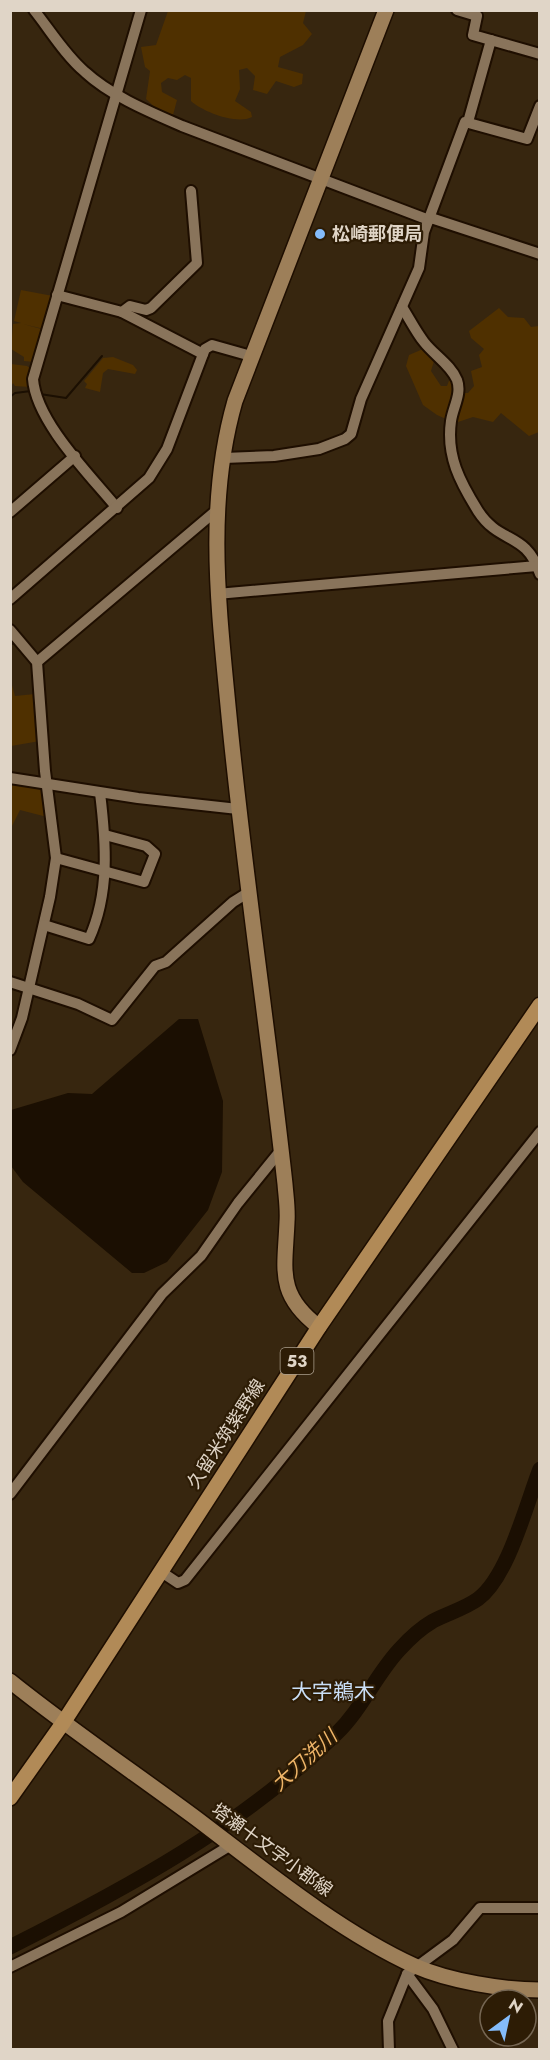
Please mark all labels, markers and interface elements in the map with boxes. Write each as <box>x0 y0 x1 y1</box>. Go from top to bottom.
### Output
place label: 松崎郵便局 <box>332 221 422 247</box>
marker: 松崎郵便局 <box>313 227 327 241</box>
road number: 53 <box>280 1348 314 1374</box>
street label: 久留米筑紫野線 <box>181 1374 271 1494</box>
district label: 大字鵜木 <box>291 1677 375 1707</box>
water label: 大刀洗川 <box>265 1721 345 1798</box>
street label: 塔瀬十文字小郡線 <box>206 1797 338 1903</box>
north arrow <box>478 1988 538 2048</box>
text: N <box>504 1993 527 2019</box>

